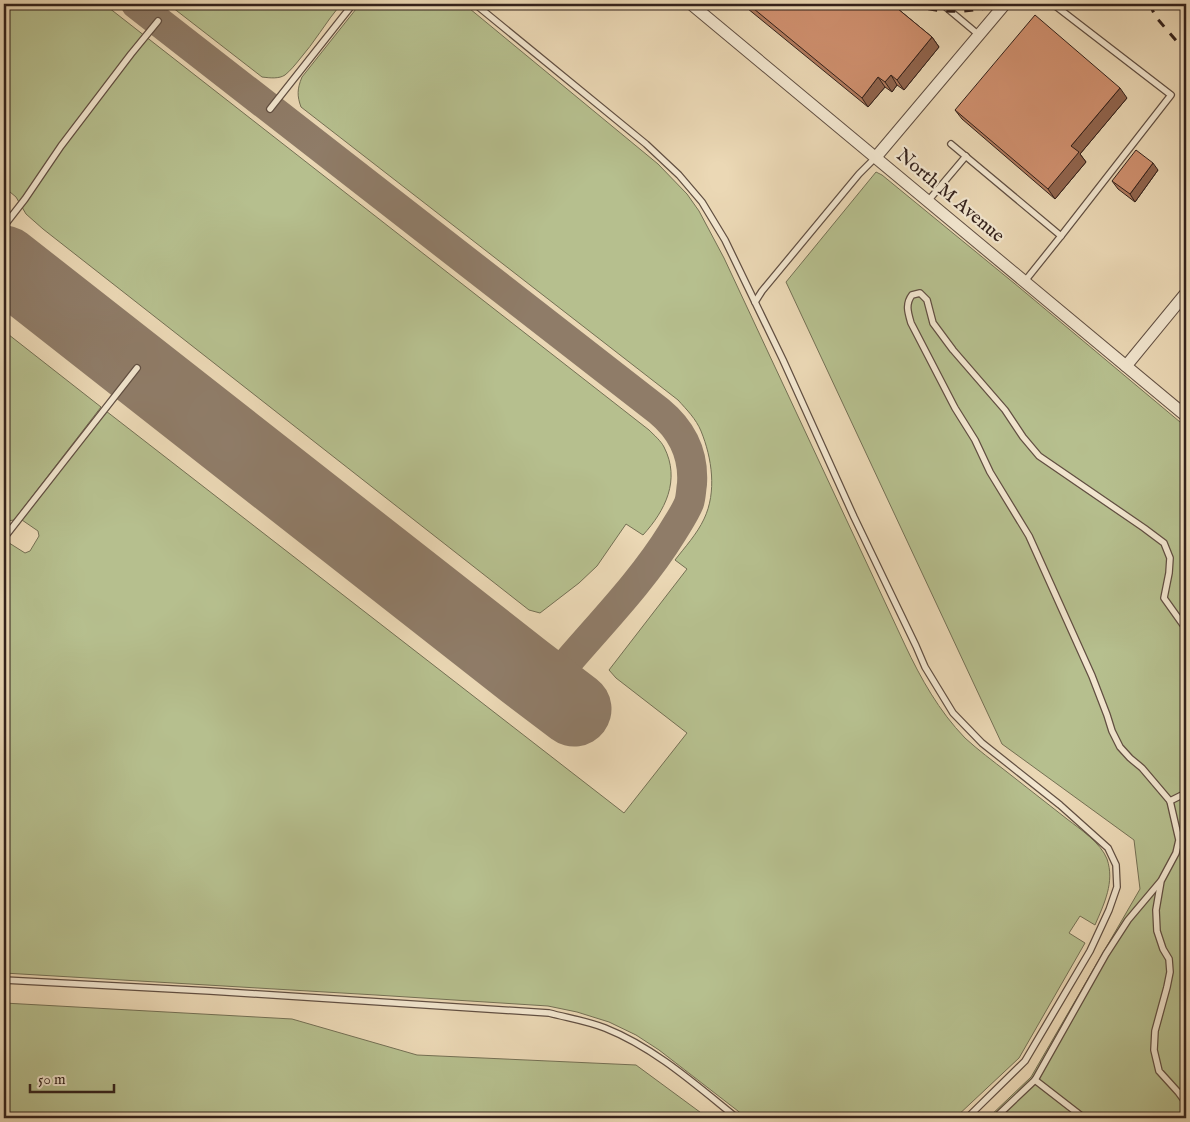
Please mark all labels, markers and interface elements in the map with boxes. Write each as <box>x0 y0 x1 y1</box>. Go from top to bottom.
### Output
street label: North M Avenue <box>891 144 1009 248</box>
scale bar <box>30 1062 114 1094</box>
text: 50 m <box>38 1070 66 1089</box>

